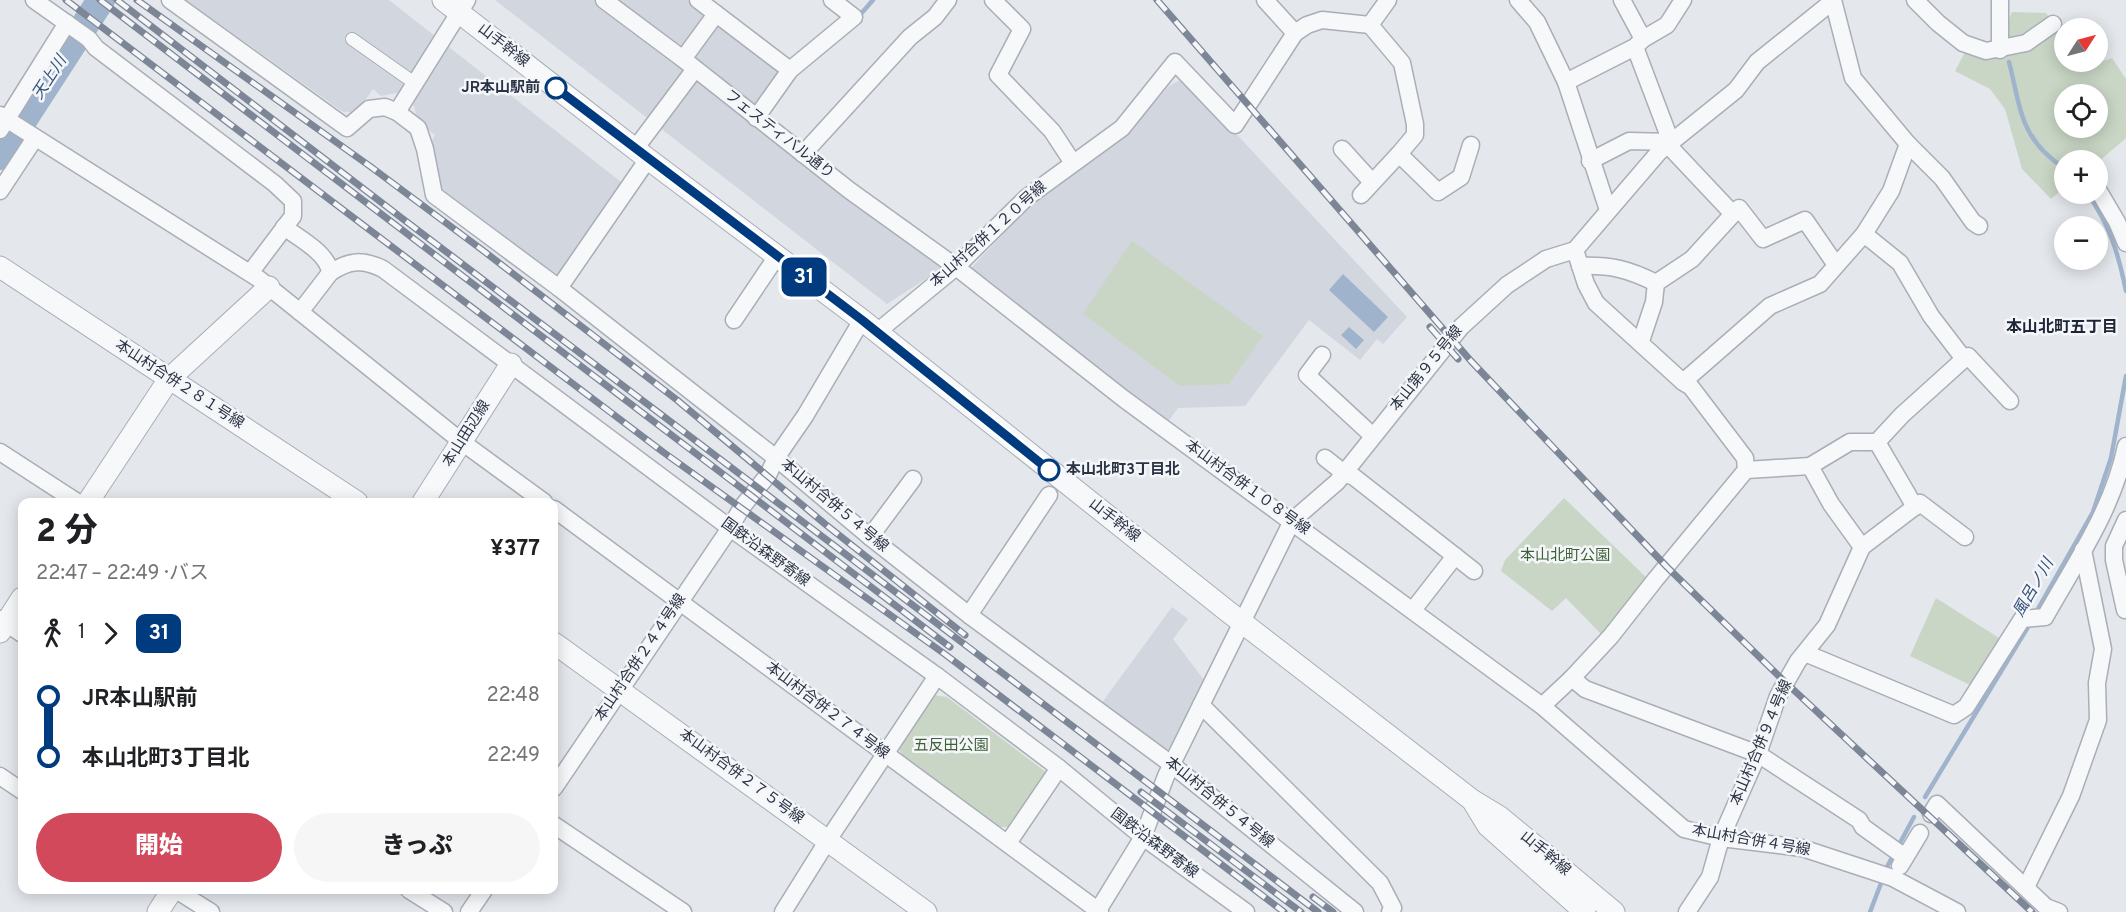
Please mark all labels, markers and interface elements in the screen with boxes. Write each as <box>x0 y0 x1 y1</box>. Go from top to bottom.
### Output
north arrow <box>2054 18 2108 72</box>
map controls <box>2054 18 2108 270</box>
street label: 山手幹線 <box>474 20 532 72</box>
water label: 天上川 <box>29 51 73 104</box>
marker: JR本山駅前 <box>545 77 567 99</box>
place label: JR本山駅前 <box>461 78 540 98</box>
button: locate <box>2054 84 2108 138</box>
street label: フェスティバル通り <box>720 86 838 184</box>
button: + <box>2054 150 2108 204</box>
street label: 本山村合併１２０号線 <box>926 177 1051 292</box>
button: − <box>2054 216 2108 270</box>
line badge: 31 <box>777 258 831 296</box>
text: 31 <box>794 264 814 291</box>
district label: 本山北町五丁目 <box>2006 318 2118 338</box>
street label: 本山第９５号線 <box>1387 322 1467 416</box>
street label: 本山村合併２８１号線 <box>111 335 248 434</box>
street label: 本山田辺線 <box>439 397 495 471</box>
street label: 本山村合併１０８号線 <box>1181 435 1314 540</box>
street label: 本山村合併５４号線 <box>776 455 892 557</box>
marker: 本山北町3丁目北 <box>1038 459 1060 481</box>
place label: 本山北町3丁目北 <box>1066 461 1180 480</box>
street label: 山手幹線 <box>1085 495 1143 547</box>
text: 2 分 <box>36 512 98 554</box>
street label: 国鉄沿森野寄線 <box>717 514 813 592</box>
text: ¥377 <box>490 536 540 563</box>
park label: 本山北町公園 <box>1520 546 1610 566</box>
water label: 風呂ノ川 <box>2009 554 2060 621</box>
text: 22:47 – 22:49 · バス <box>36 561 209 587</box>
street label: 本山村合併２４４号線 <box>590 590 691 725</box>
icon: walk <box>36 617 69 650</box>
icon: forward <box>94 617 127 650</box>
text: 1 <box>78 620 85 646</box>
text: 31 <box>148 620 169 647</box>
street label: 本山村合併２７４号線 <box>761 657 893 764</box>
street label: 本山村合併９４号線 <box>1726 677 1797 809</box>
text: 22:48 <box>486 683 540 709</box>
text: JR本山駅前 <box>82 686 197 713</box>
street label: 本山村合併２７５号線 <box>675 724 808 829</box>
park label: 五反田公園 <box>913 737 989 756</box>
text: 22:49 <box>487 743 540 769</box>
text: 本山北町3丁目北 <box>82 746 249 773</box>
street label: 本山村合併５４号線 <box>1161 752 1278 853</box>
street label: 国鉄沿森野寄線 <box>1106 805 1202 883</box>
button: 開始 <box>36 813 282 882</box>
button: きっぷ <box>294 813 540 882</box>
street label: 本山村合併４号線 <box>1690 820 1812 861</box>
street label: 山手幹線 <box>1516 827 1574 881</box>

